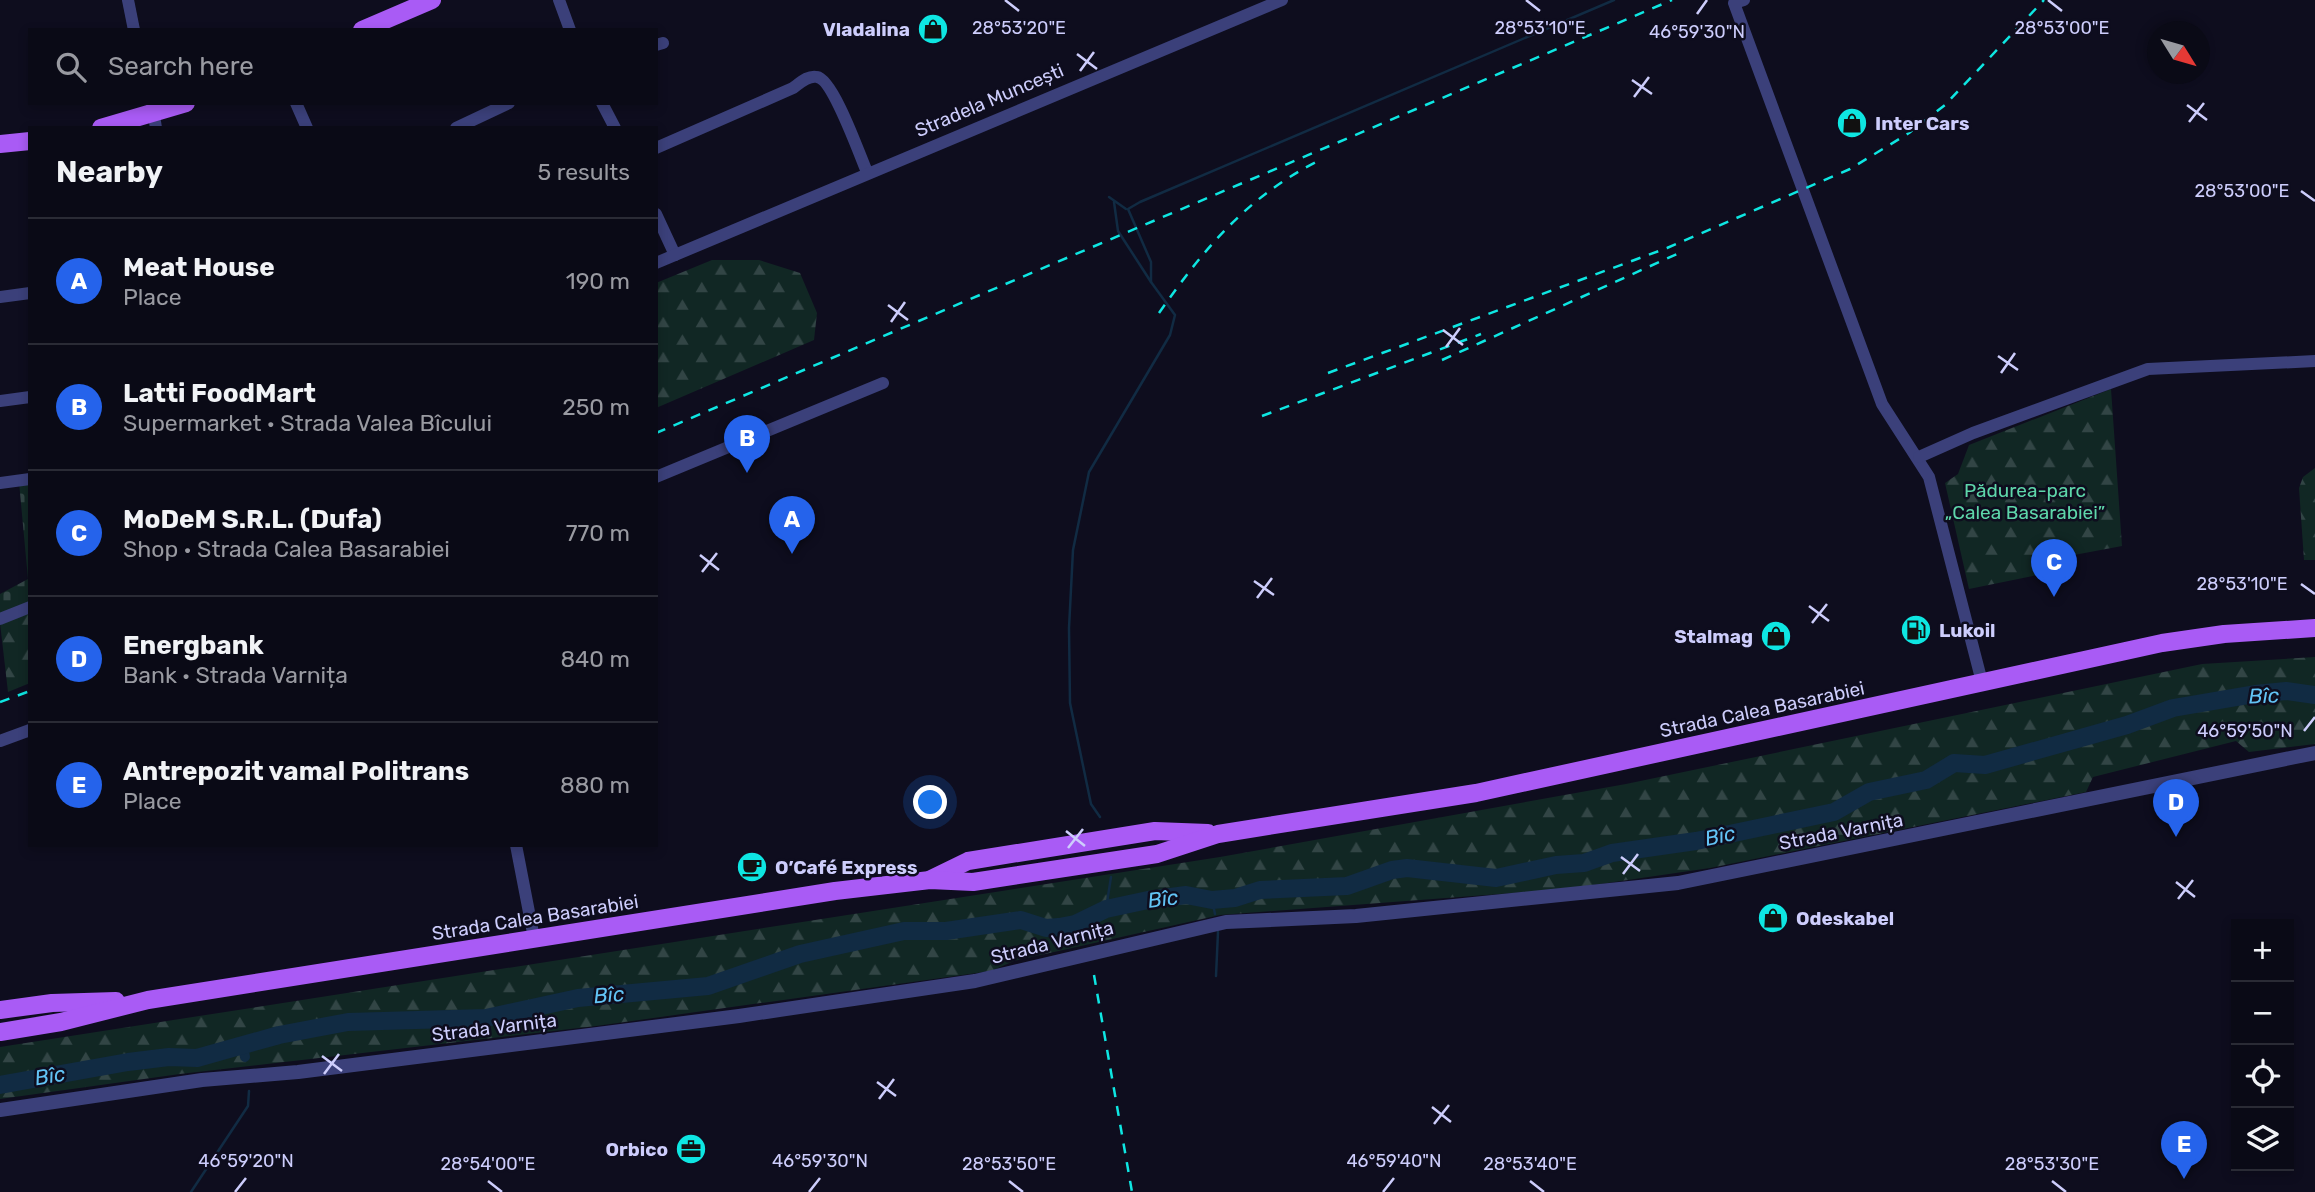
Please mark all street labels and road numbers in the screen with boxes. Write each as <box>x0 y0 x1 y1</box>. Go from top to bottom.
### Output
street label: Stradela Muncești <box>911 59 1067 142</box>
street label: Strada Calea Basarabiei <box>1658 677 1867 742</box>
street label: Strada Varnița <box>1777 808 1905 855</box>
street label: Strada Calea Basarabiei <box>430 890 640 945</box>
street label: Strada Varnița <box>988 916 1116 969</box>
street label: Strada Varnița <box>430 1008 558 1047</box>

